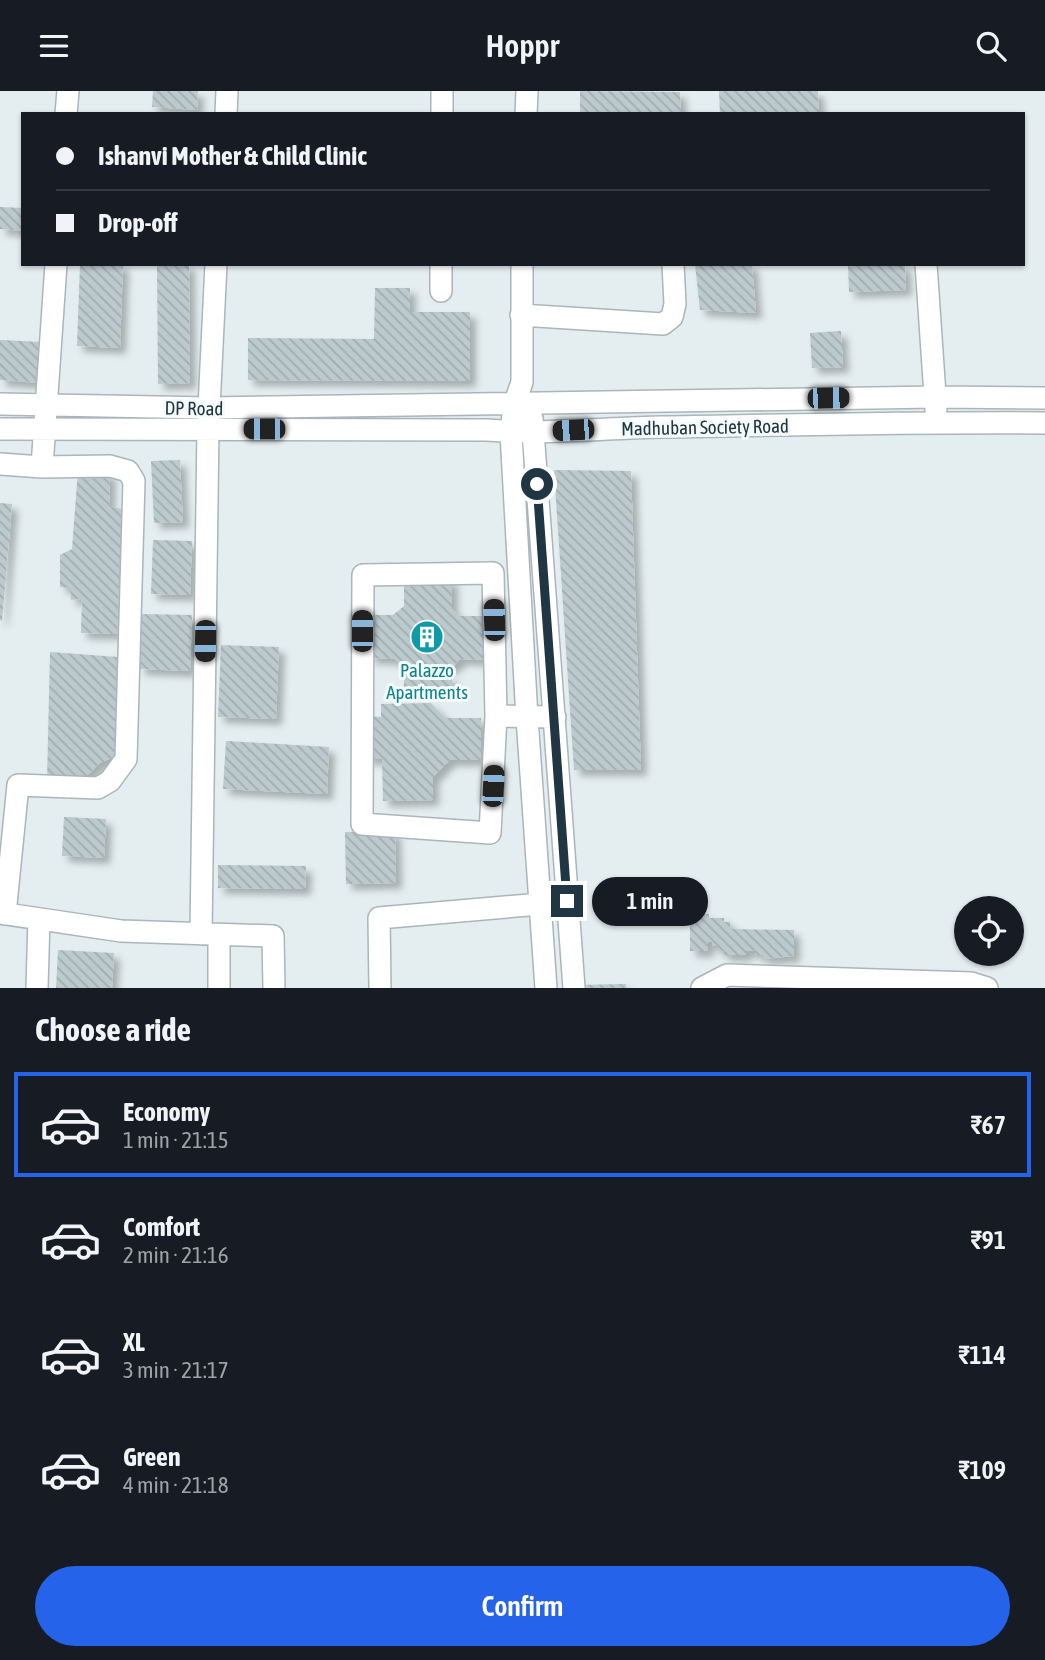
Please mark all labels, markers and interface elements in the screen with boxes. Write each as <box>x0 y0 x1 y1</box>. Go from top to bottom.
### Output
icon: menu <box>35 27 73 65</box>
text: Hoppr <box>486 27 559 64</box>
icon: search <box>972 27 1010 65</box>
text: Ishanvi Mother & Child Clinic <box>98 141 367 171</box>
text: Drop-off <box>98 208 178 238</box>
car <box>807 387 850 409</box>
street label: DP Road <box>164 396 224 420</box>
street label: Madhuban Society Road <box>621 415 789 439</box>
car <box>552 418 595 442</box>
car <box>244 419 286 440</box>
route start <box>521 468 553 500</box>
car <box>483 599 506 641</box>
car <box>352 610 373 652</box>
building icon: Palazzo Apartments <box>408 618 446 656</box>
car <box>195 620 216 662</box>
place label: Palazzo Apartments <box>386 659 468 703</box>
car <box>482 764 505 808</box>
callout: 1 min <box>592 877 707 925</box>
route end <box>551 885 583 917</box>
text: 1 min <box>627 888 673 914</box>
map controls <box>954 896 1024 966</box>
button: locate <box>954 896 1024 966</box>
text: Choose a ride <box>35 1011 191 1048</box>
icon: car <box>39 1093 102 1156</box>
text: Economy <box>123 1097 210 1127</box>
text: ₹67 <box>970 1110 1006 1140</box>
text: 1 min · 21:15 <box>123 1127 229 1153</box>
icon: car <box>39 1208 102 1271</box>
text: Comfort <box>123 1212 200 1242</box>
text: ₹91 <box>970 1225 1006 1255</box>
text: 2 min · 21:16 <box>123 1242 229 1268</box>
icon: car <box>39 1323 102 1386</box>
text: XL <box>123 1327 145 1357</box>
text: ₹114 <box>958 1340 1006 1370</box>
text: 3 min · 21:17 <box>123 1357 229 1383</box>
icon: car <box>39 1438 102 1501</box>
text: Green <box>123 1442 181 1472</box>
text: ₹109 <box>958 1455 1006 1485</box>
text: 4 min · 21:18 <box>123 1472 229 1498</box>
button: Confirm <box>35 1566 1010 1646</box>

